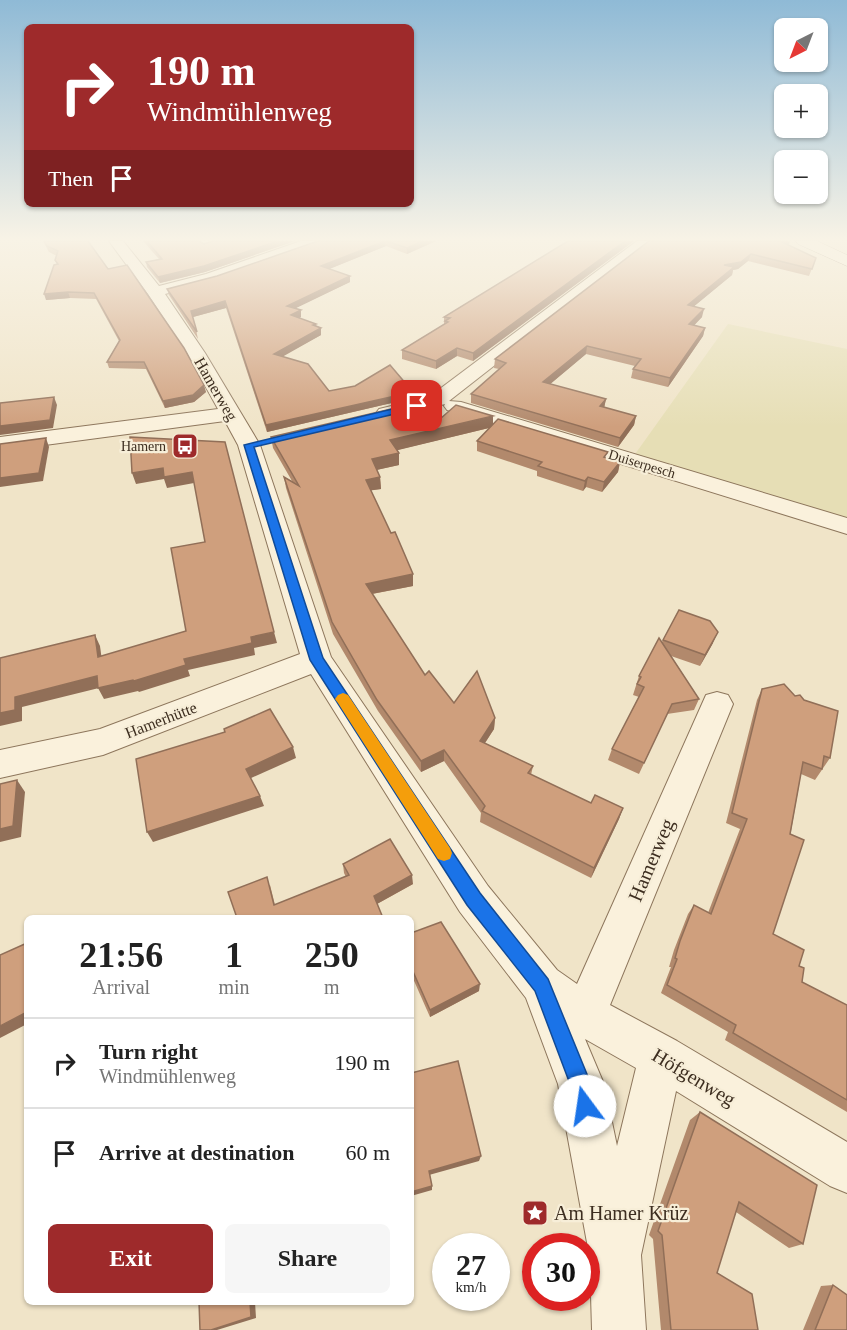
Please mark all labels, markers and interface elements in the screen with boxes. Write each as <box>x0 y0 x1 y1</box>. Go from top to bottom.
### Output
north arrow <box>774 18 828 72</box>
map controls <box>774 18 828 204</box>
icon: right <box>48 48 126 126</box>
text: 190 m <box>147 48 256 94</box>
button: + <box>774 84 828 138</box>
text: Windmühlenweg <box>147 97 332 127</box>
button: − <box>774 150 828 204</box>
icon: arrive <box>105 162 138 195</box>
text: Then <box>48 166 93 191</box>
street label: Hamerweg <box>190 354 241 424</box>
pin <box>391 380 442 431</box>
icon: arrive <box>400 389 433 422</box>
bus stop icon: Hamern <box>170 431 200 461</box>
place label: Hamern <box>121 439 166 454</box>
street label: Duiserpesch <box>607 447 677 481</box>
street label: Hamerhütte <box>123 699 199 741</box>
street label: Hamerweg <box>624 815 679 905</box>
text: 21:56 <box>79 935 163 975</box>
text: 1 <box>225 935 243 975</box>
text: 250 <box>305 935 359 975</box>
text: Arrival <box>92 976 150 998</box>
text: min <box>218 976 250 998</box>
text: m <box>324 976 340 998</box>
text: Turn right <box>99 1039 198 1064</box>
street label: Höfgenweg <box>648 1044 740 1111</box>
icon: right <box>48 1047 81 1080</box>
text: 190 m <box>334 1050 390 1075</box>
text: Windmühlenweg <box>99 1065 236 1087</box>
position arrow <box>553 1074 617 1138</box>
icon: arrive <box>48 1137 81 1170</box>
text: Arrive at destination <box>99 1140 295 1165</box>
text: 60 m <box>345 1140 390 1165</box>
place icon: Am Hamer Krüz <box>520 1198 550 1228</box>
place label: Am Hamer Krüz <box>554 1202 689 1224</box>
button: Exit <box>48 1224 213 1293</box>
button: Share <box>225 1224 390 1293</box>
speed limit sign: 30 <box>522 1233 600 1311</box>
text: 27 <box>456 1248 486 1281</box>
text: km/h <box>456 1279 486 1295</box>

